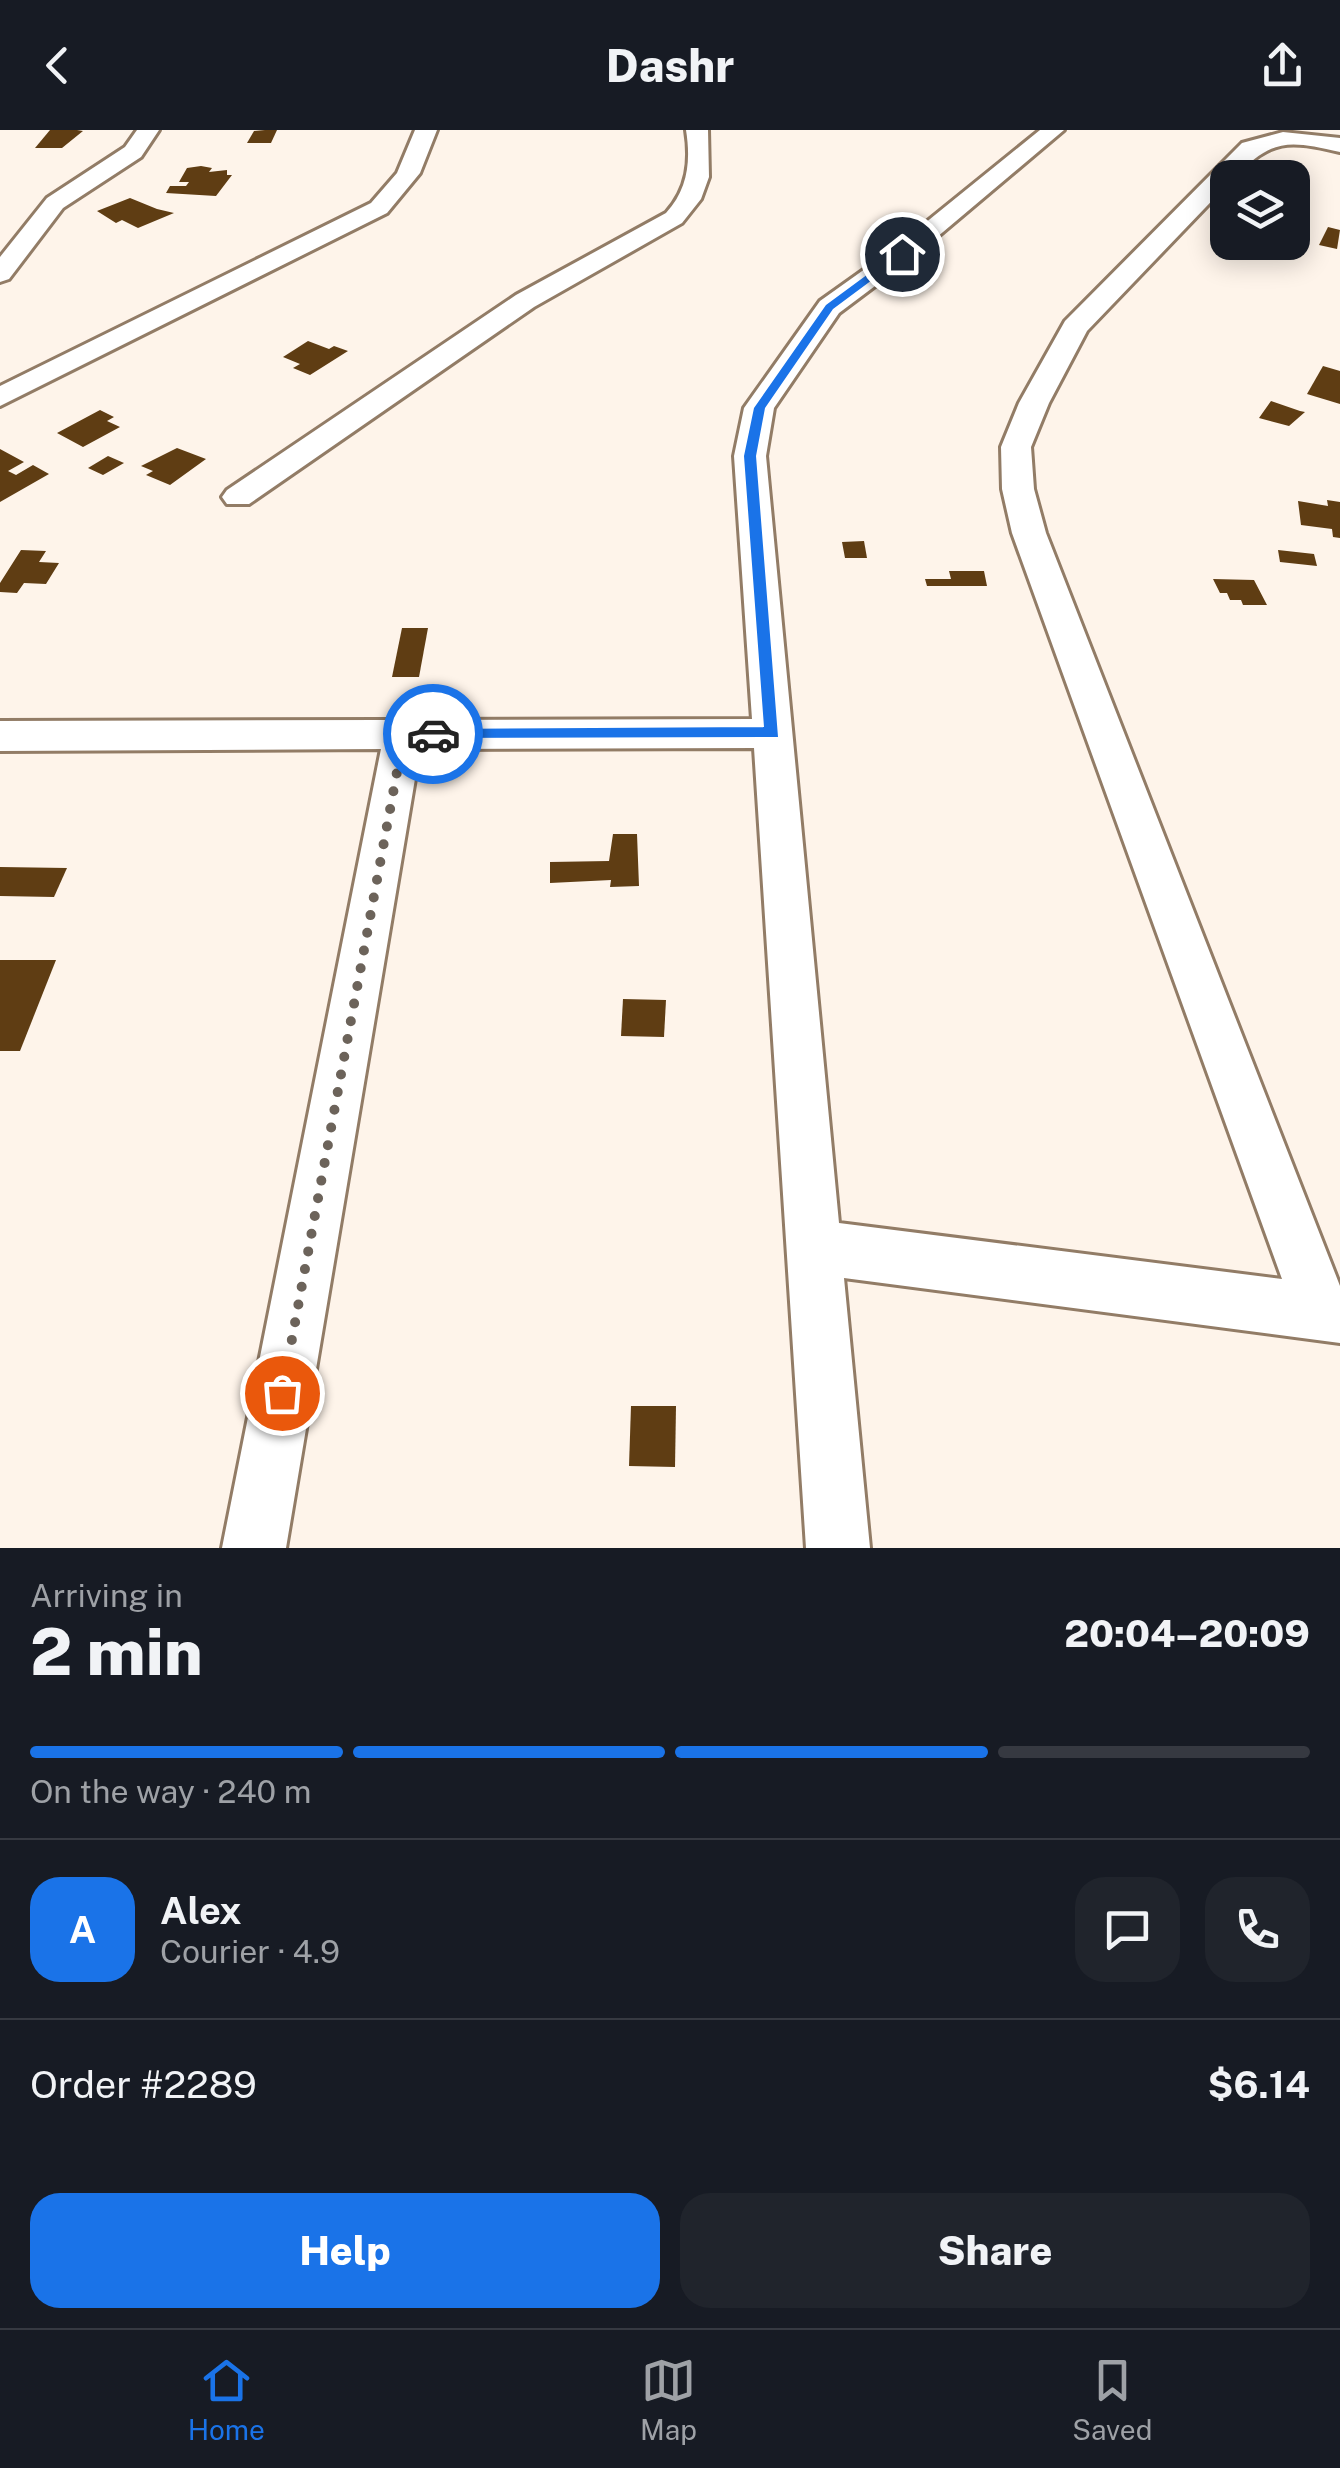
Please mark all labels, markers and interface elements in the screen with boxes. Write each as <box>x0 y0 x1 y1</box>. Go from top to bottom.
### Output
icon: back <box>30 38 85 93</box>
icon: share <box>1255 38 1310 93</box>
text: Dashr <box>606 39 734 92</box>
map controls <box>1210 160 1310 260</box>
button: layers <box>1210 160 1310 260</box>
pin <box>860 212 945 297</box>
icon: home <box>875 227 930 282</box>
courier <box>383 684 483 784</box>
icon: car <box>406 707 461 762</box>
pin <box>240 1351 325 1436</box>
icon: bag <box>255 1366 310 1421</box>
text: Arriving in <box>30 1577 183 1614</box>
text: 20:04–20:09 <box>1064 1611 1310 1656</box>
text: 2 min <box>30 1613 203 1690</box>
text: On the way · 240 m <box>30 1773 312 1810</box>
button: chat <box>1075 1877 1180 1982</box>
button: phone <box>1205 1877 1310 1982</box>
text: Alex <box>160 1888 242 1933</box>
text: A <box>69 1907 96 1952</box>
text: Courier · 4.9 <box>160 1933 340 1970</box>
text: Order #2289 <box>30 2062 257 2107</box>
text: $6.14 <box>1208 2062 1310 2107</box>
button: Help <box>30 2193 660 2308</box>
button: Share <box>680 2193 1310 2308</box>
tab: Home <box>188 2353 265 2446</box>
tab: Map <box>640 2353 697 2446</box>
tab: Saved <box>1072 2353 1152 2446</box>

